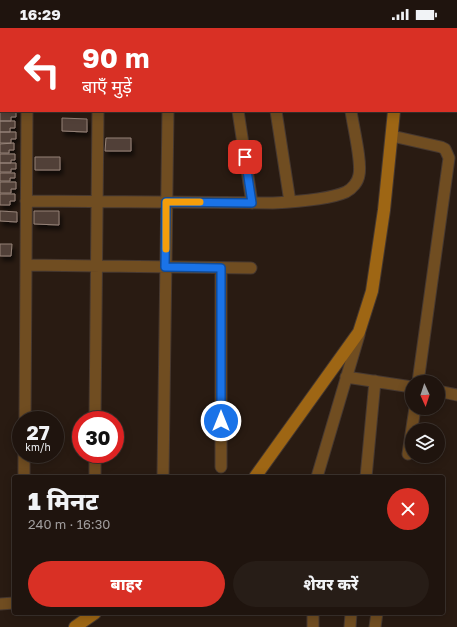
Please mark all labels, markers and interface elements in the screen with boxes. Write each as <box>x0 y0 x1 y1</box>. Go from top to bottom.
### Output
text: 16:29 <box>20 5 61 23</box>
text: 90 m <box>82 41 149 74</box>
icon: left <box>16 44 68 96</box>
text: बाएँ मुड़ें <box>82 75 132 97</box>
pin <box>228 140 262 174</box>
icon: arrive <box>234 146 256 168</box>
north arrow <box>405 375 445 415</box>
map controls <box>405 375 445 463</box>
position arrow <box>200 400 242 442</box>
speed limit sign: 30 <box>72 411 124 463</box>
text: 27 <box>26 420 50 444</box>
button: layers <box>405 423 445 463</box>
text: km/h <box>25 441 51 453</box>
text: 1 मिनट <box>28 486 98 515</box>
button: close <box>387 488 429 530</box>
text: 240 m · 16:30 <box>28 516 110 532</box>
button: बाहर <box>28 561 225 607</box>
button: शेयर करें <box>233 561 429 607</box>

